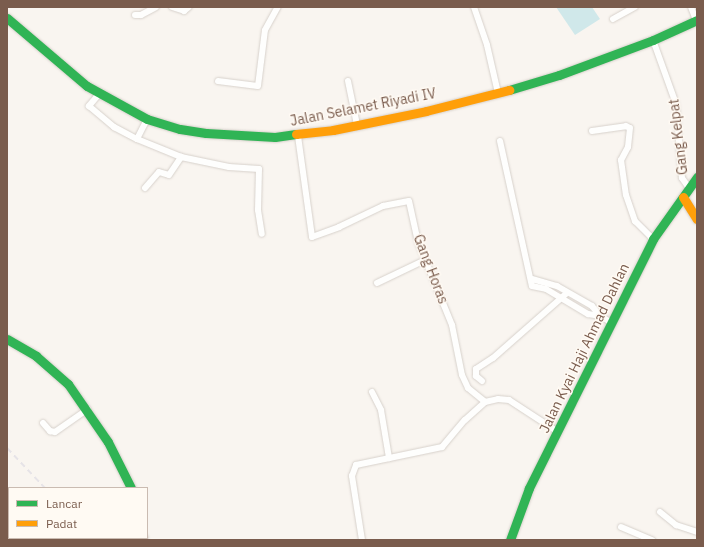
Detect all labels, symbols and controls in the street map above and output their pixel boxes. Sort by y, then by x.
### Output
street label: Jalan Selamet Riyadi IV [289,85,437,129]
street label: Gang Kelpat [665,98,691,176]
street label: Gang Horas [410,232,452,306]
street label: Jalan Kyai Haji Ahmad Dahlan [536,260,632,436]
legend [8,487,148,539]
text: Lancar [46,496,82,511]
text: Padat [46,516,77,531]

